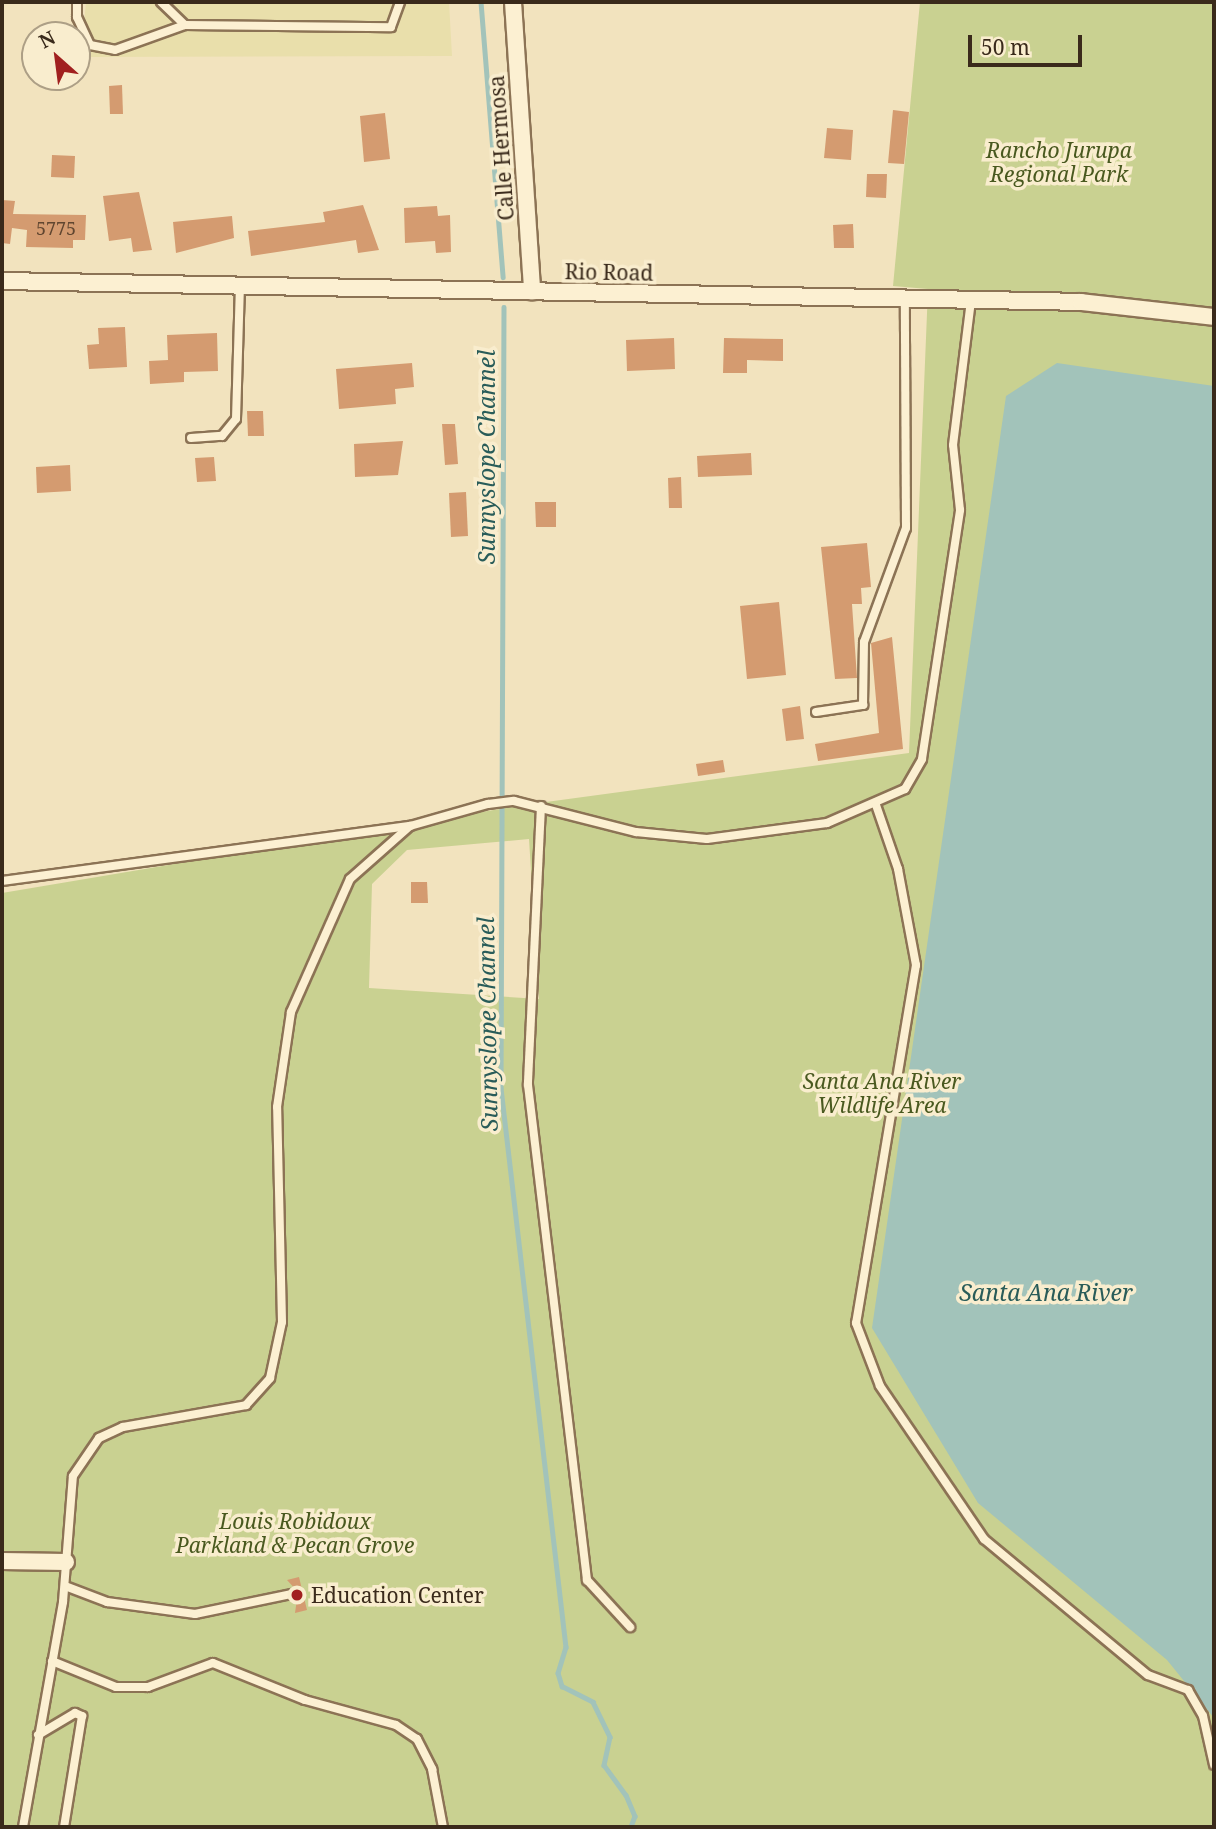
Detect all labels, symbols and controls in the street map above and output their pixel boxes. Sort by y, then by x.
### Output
north arrow [21,21,91,91]
scale bar [971,21,1085,65]
text: N [34,24,60,54]
text: 50 m [981,33,1030,61]
street label: Calle Hermosa [483,75,519,221]
park label: Rancho Jurupa Regional Park [986,137,1132,187]
house number: 5775 [36,217,76,239]
street label: Rio Road [564,259,654,285]
water label: Sunnyslope Channel [472,350,500,564]
water label: Sunnyslope Channel [471,917,503,1131]
park label: Santa Ana River Wildlife Area [803,1068,961,1118]
water label: Santa Ana River [959,1278,1133,1306]
park label: Louis Robidoux Parkland & Pecan Grove [176,1508,414,1558]
place label: Education Center [311,1582,484,1608]
marker: Education Center [289,1587,305,1603]

